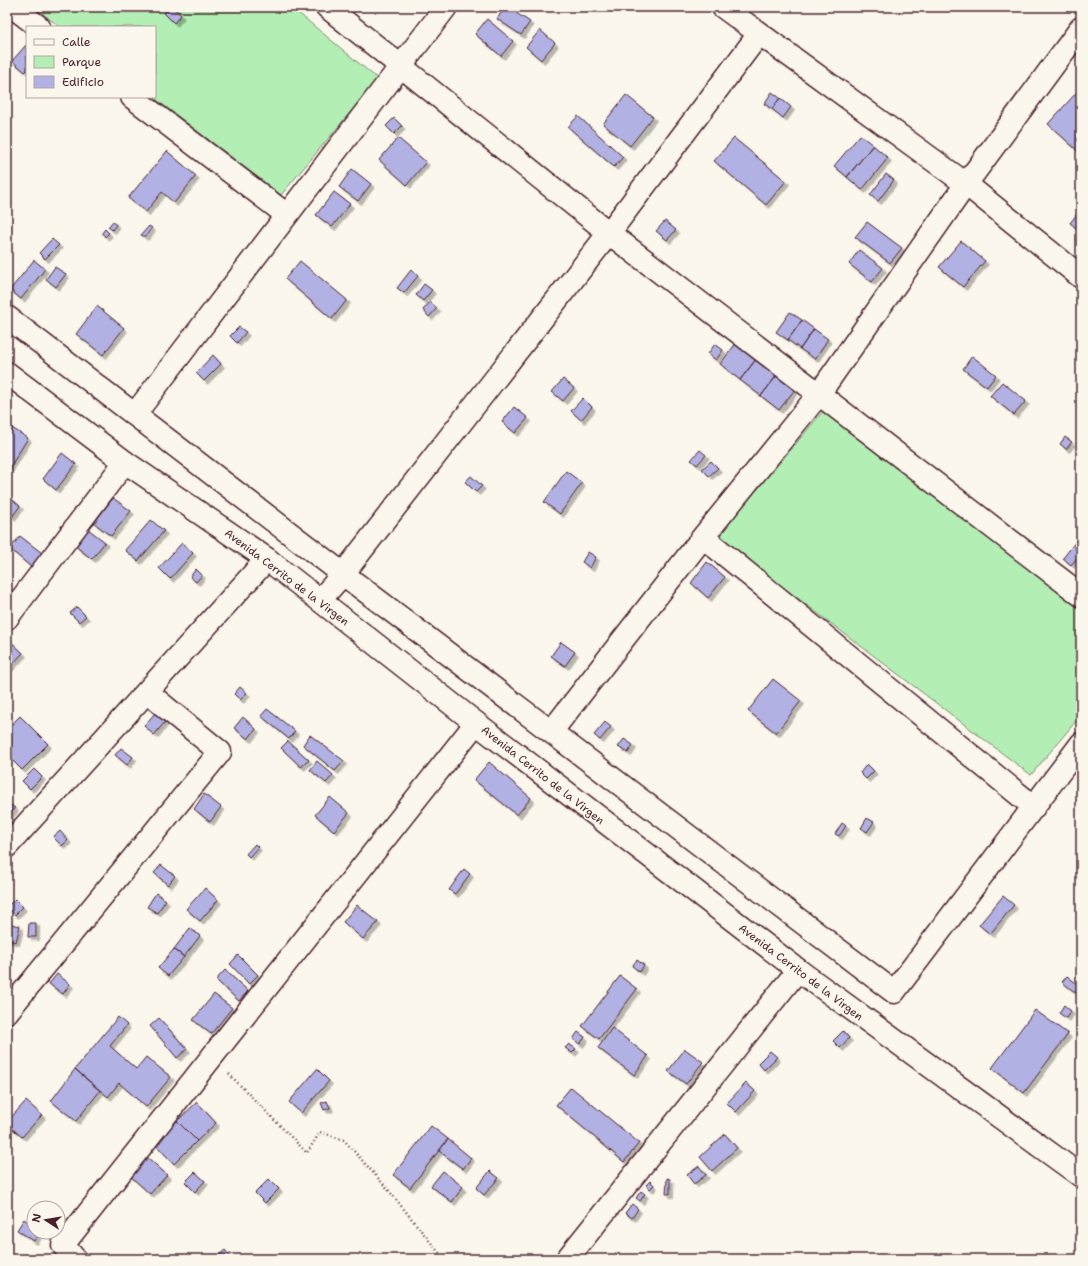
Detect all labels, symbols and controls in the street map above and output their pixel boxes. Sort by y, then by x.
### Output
legend [26,26,156,98]
text: Calle [62,34,91,50]
text: Parque [62,54,101,70]
text: Edificio [62,74,104,90]
street label: Avenida Cerrito de la Virgen [221,526,352,629]
street label: Avenida Cerrito de la Virgen [478,723,607,828]
street label: Avenida Cerrito de la Virgen [735,921,866,1024]
north arrow [26,1200,66,1240]
text: N [28,1212,45,1224]

